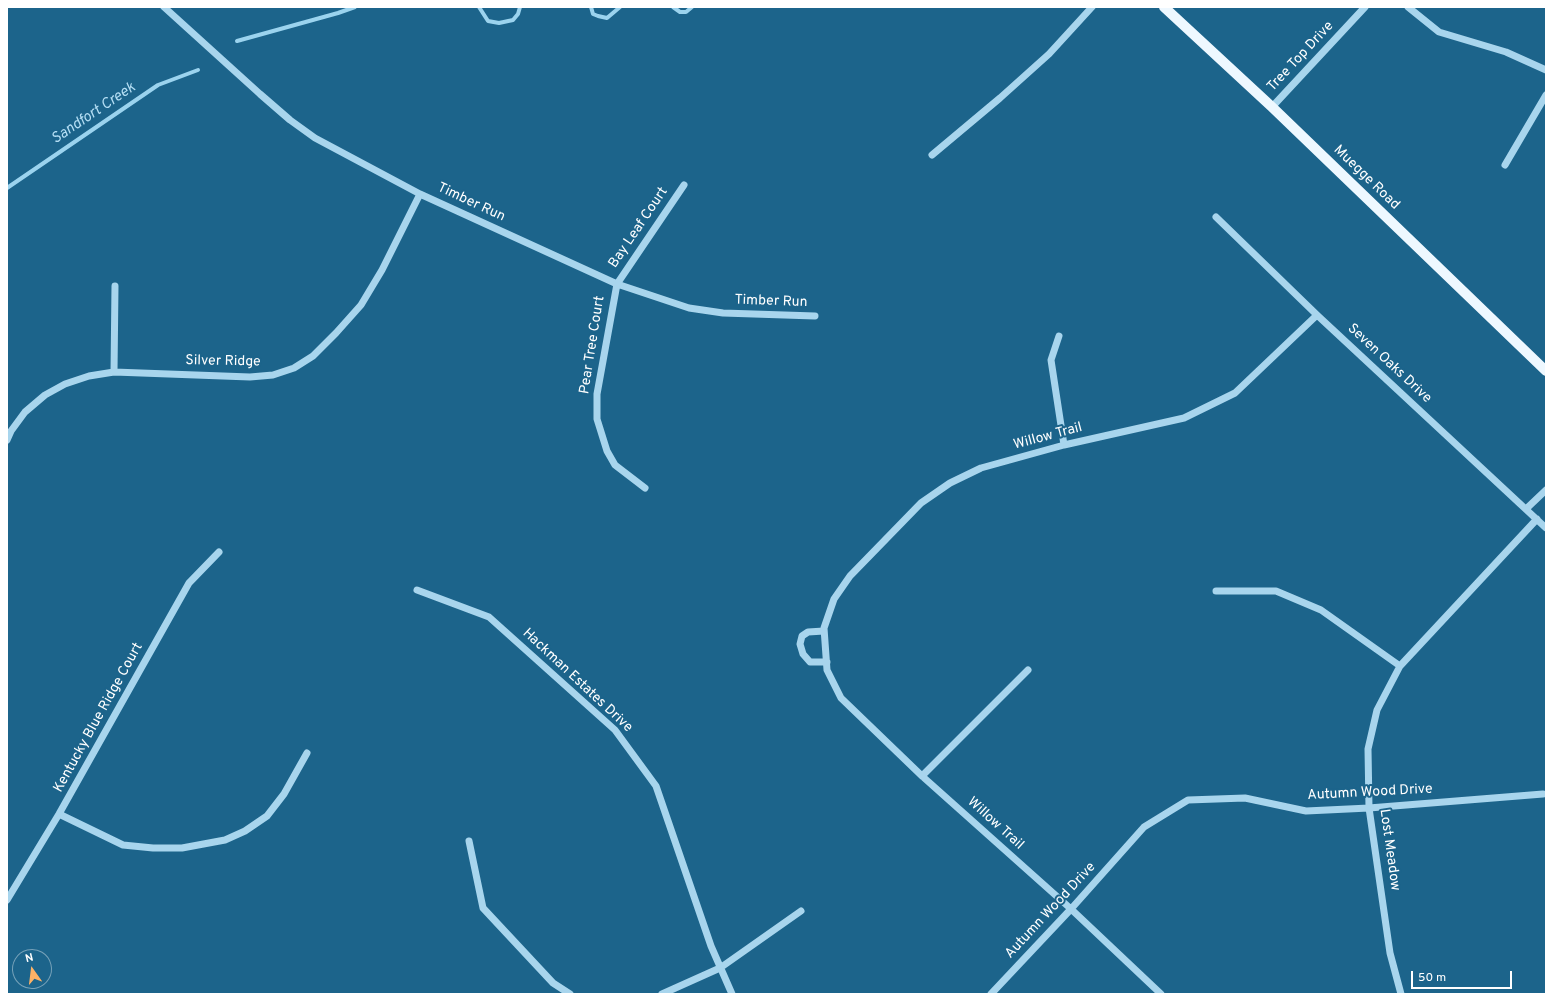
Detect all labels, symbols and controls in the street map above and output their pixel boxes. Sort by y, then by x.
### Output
street label: Tree Top Drive [1264,18,1338,96]
water label: Sandfort Creek [49,79,139,149]
street label: Muegge Road [1329,142,1403,214]
street label: Timber Run [434,180,508,226]
street label: Bay Leaf Court [606,184,672,272]
street label: Timber Run [734,292,808,312]
street label: Pear Tree Court [577,295,609,395]
street label: Seven Oaks Drive [1343,321,1435,407]
street label: Silver Ridge [185,353,261,371]
street label: Willow Trail [1012,420,1084,454]
street label: Hackman Estates Drive [518,626,636,736]
street label: Kentucky Blue Ridge Court [51,640,147,796]
street label: Autumn Wood Drive [1307,781,1433,805]
street label: Willow Trail [963,794,1027,854]
street label: Lost Meadow [1375,808,1403,892]
street label: Autumn Wood Drive [1002,859,1100,963]
north arrow [12,949,52,989]
text: N [24,951,35,966]
scale bar [1413,963,1514,989]
text: 50 m [1418,970,1446,986]

